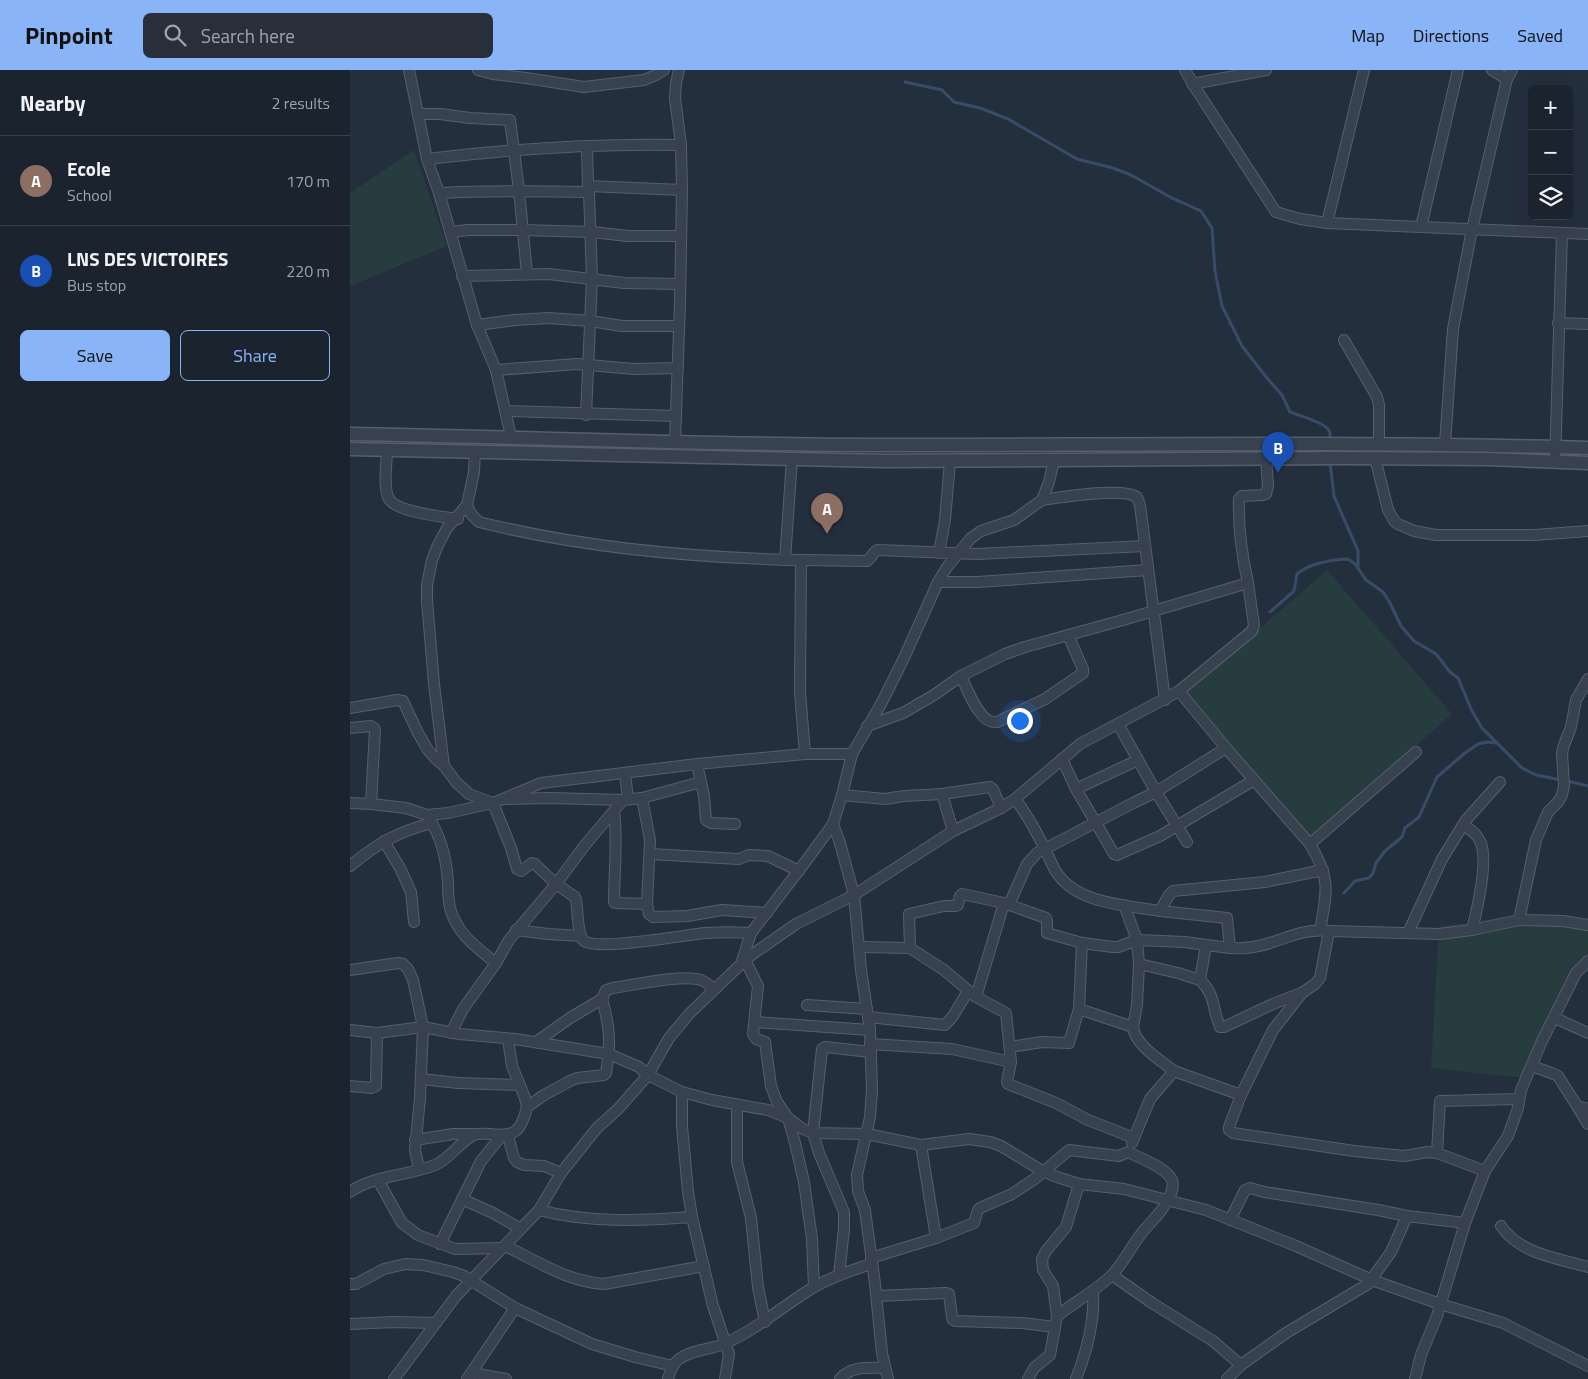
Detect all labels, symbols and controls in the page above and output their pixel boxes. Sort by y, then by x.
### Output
search box [143,13,493,58]
text: Pinpoint [25,17,113,53]
icon: search [161,21,189,49]
text: Search here [201,21,295,50]
text: Map [1351,22,1385,49]
text: Directions [1413,22,1489,49]
text: Saved [1517,22,1563,49]
map controls [1528,85,1573,220]
button: + [1528,85,1573,130]
text: Nearby [20,87,85,119]
text: 2 results [271,91,330,115]
button: − [1528,130,1573,175]
text: Ecole [67,154,111,183]
text: A [31,169,41,193]
text: 170 m [286,169,330,193]
button: layers [1528,175,1573,220]
text: School [67,183,112,207]
text: LNS DES VICTOIRES [67,244,228,273]
text: B [31,259,41,283]
text: 220 m [286,259,330,283]
text: Bus stop [67,273,126,297]
button: Save [20,330,170,381]
button: Share [180,330,330,381]
pin: B [1262,432,1294,473]
pin: A [811,493,843,534]
your location [1007,708,1033,734]

